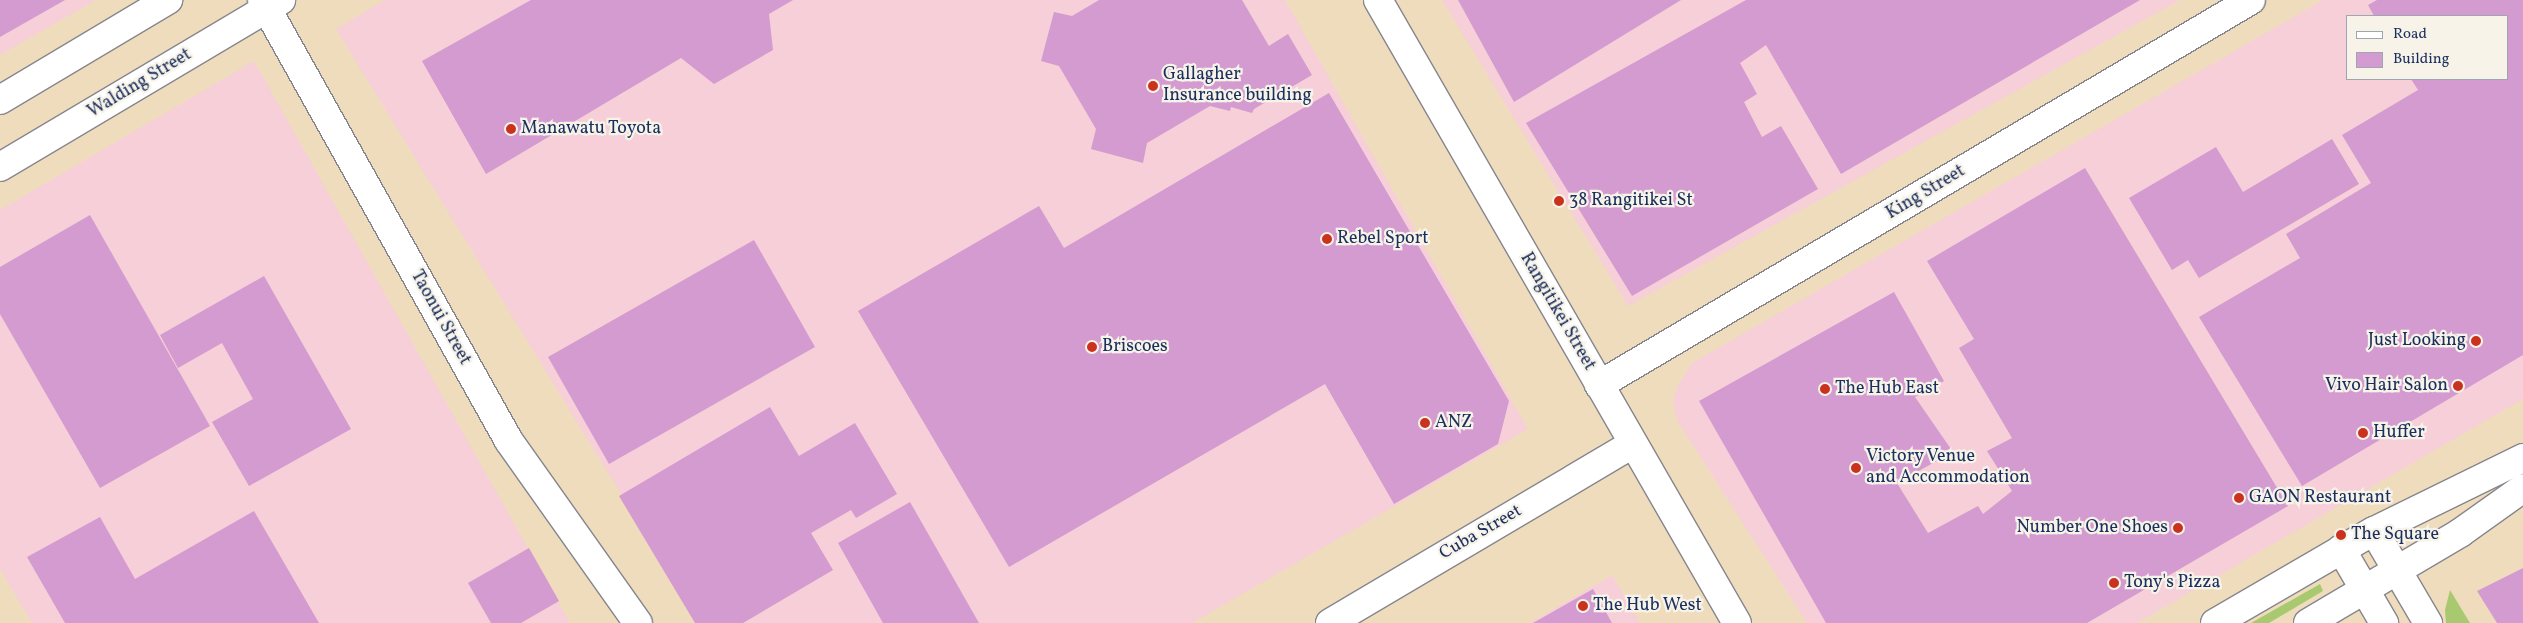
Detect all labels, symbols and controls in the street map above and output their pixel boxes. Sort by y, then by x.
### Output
legend [2346,15,2508,80]
text: Road [2393,24,2427,45]
street label: Walding Street [84,45,196,123]
text: Building [2393,49,2449,70]
place label: Gallagher Insurance building [1163,65,1312,108]
marker: Gallagher Insurance building [1147,80,1159,92]
place label: Manawatu Toyota [521,118,662,140]
marker: Manawatu Toyota [505,123,517,135]
street label: King Street [1883,161,1969,225]
place label: 38 Rangitikei St [1569,190,1693,212]
marker: 38 Rangitikei St [1553,195,1565,207]
place label: Rebel Sport [1337,228,1429,250]
marker: Rebel Sport [1321,233,1333,245]
street label: Rangitikei Street [1514,249,1600,375]
street label: Taonui Street [405,267,475,369]
place label: Just Looking [2368,330,2466,352]
marker: Just Looking [2470,335,2482,347]
place label: Briscoes [1102,336,1168,358]
marker: Briscoes [1086,341,1098,353]
place label: Vivo Hair Salon [2325,375,2448,397]
place label: The Hub East [1835,378,1939,400]
marker: Vivo Hair Salon [2452,380,2464,392]
marker: The Hub East [1819,383,1831,395]
place label: ANZ [1435,412,1472,434]
marker: ANZ [1419,417,1431,429]
place label: Huffer [2373,422,2425,444]
marker: Huffer [2357,427,2369,439]
place label: Victory Venue and Accommodation [1866,447,2030,489]
marker: Victory Venue and Accommodation [1850,462,1862,474]
place label: GAON Restaurant [2249,487,2391,509]
marker: GAON Restaurant [2233,492,2245,504]
street label: Cuba Street [1436,501,1526,565]
place label: Number One Shoes [2017,517,2168,539]
marker: Number One Shoes [2172,522,2184,534]
place label: The Square [2351,524,2439,546]
marker: The Square [2335,529,2347,541]
place label: Tony's Pizza [2124,572,2220,594]
marker: Tony's Pizza [2108,577,2120,589]
place label: The Hub West [1593,595,1702,617]
marker: The Hub West [1577,600,1589,612]

